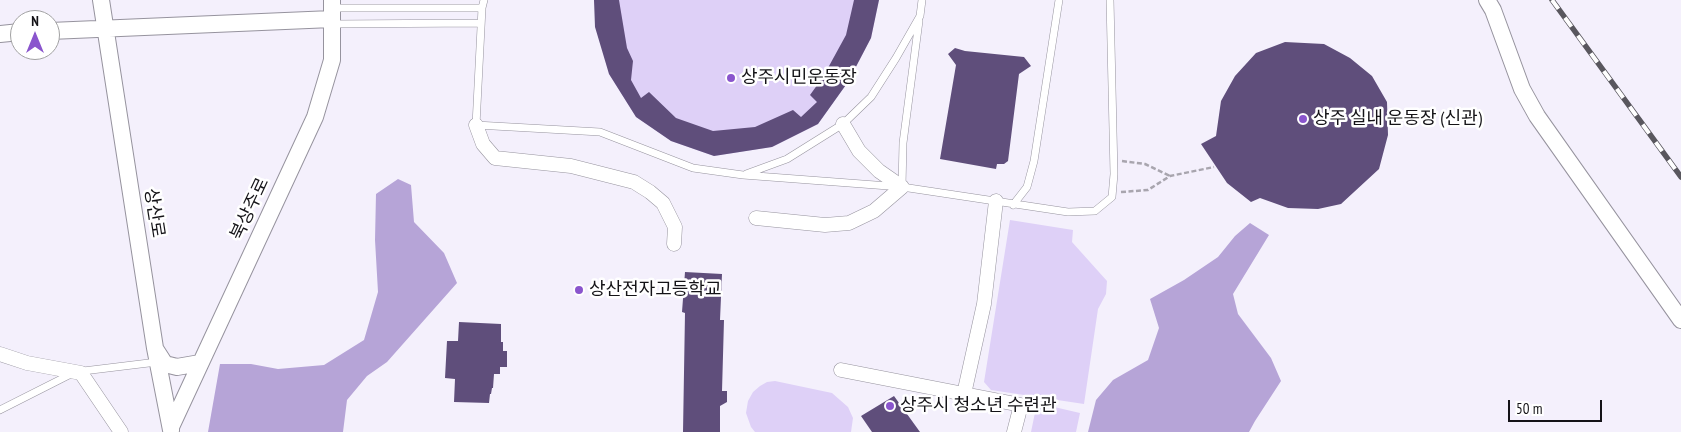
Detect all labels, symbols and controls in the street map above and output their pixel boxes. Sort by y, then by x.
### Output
north arrow [10,10,60,60]
text: N [31,12,39,30]
place label: 상주시민운동장 [741,67,857,89]
marker: 상주시민운동장 [725,72,737,84]
place label: 상주 실내 운동장 (신관) [1313,108,1482,130]
marker: 상주 실내 운동장 (신관) [1297,113,1309,125]
street label: 북상주로 [226,174,274,244]
street label: 상산로 [139,187,169,239]
place label: 상산전자고등학교 [589,279,721,301]
marker: 상산전자고등학교 [573,284,585,296]
scale bar [1511,390,1605,422]
place label: 상주시 청소년 수련관 [900,395,1057,417]
text: 50 m [1516,399,1542,418]
marker: 상주시 청소년 수련관 [884,400,896,412]

